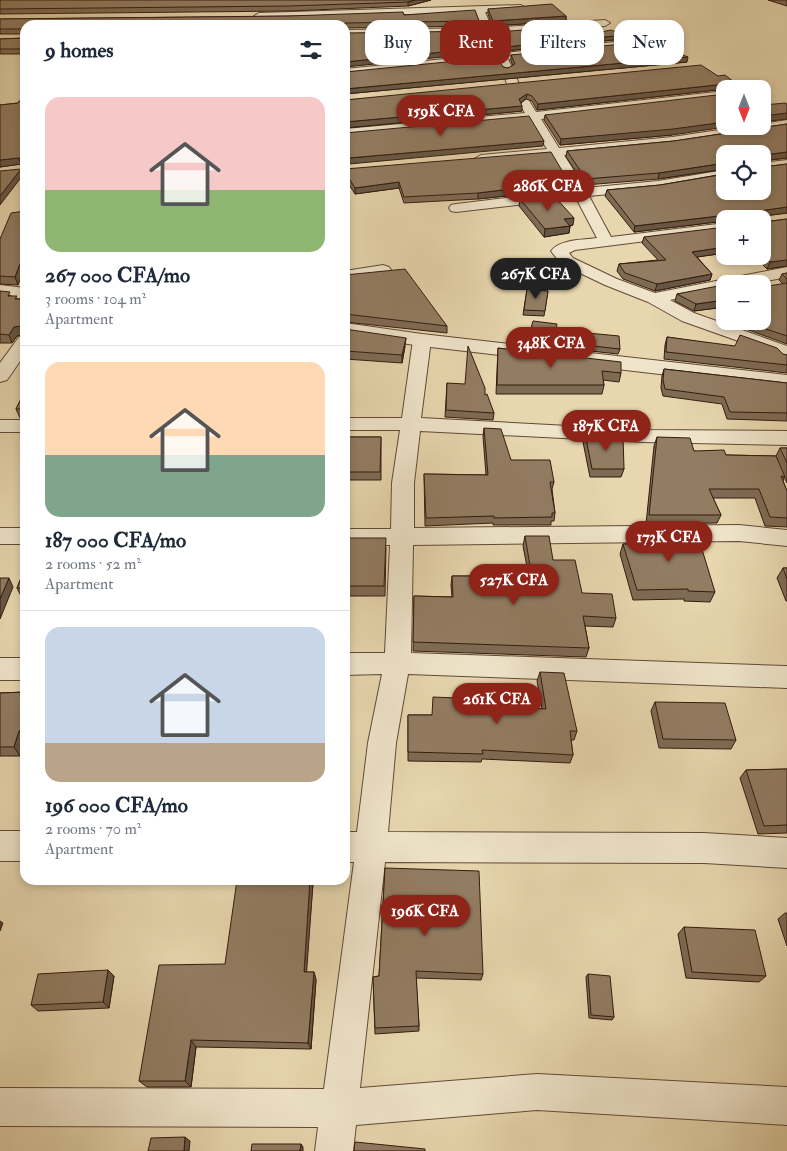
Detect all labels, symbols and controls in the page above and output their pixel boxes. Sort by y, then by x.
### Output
chip: Buy [365,20,430,65]
chip: Rent [440,20,511,65]
chip: Filters [521,20,604,65]
chip: New [614,20,684,65]
icon: filters [297,36,325,64]
text: 9 homes [45,37,114,64]
north arrow [716,80,771,135]
map controls [716,80,771,330]
pin: 159K CFA [389,94,493,137]
text: 159K CFA [408,101,474,121]
icon: home [140,129,230,219]
button: locate [716,145,771,200]
pin: 286K CFA [496,170,600,212]
text: 286K CFA [513,176,583,196]
button: + [716,210,771,265]
pin: 267K CFA [484,258,588,300]
text: 267 000 CFA/mo [45,262,190,289]
text: 267K CFA [501,264,571,284]
button: − [716,275,771,330]
text: 3 rooms · 104 m² [45,289,146,309]
text: Apartment [45,309,113,329]
pin: 348K CFA [499,326,603,369]
text: 348K CFA [517,333,585,353]
icon: home [140,395,230,485]
pin: 187K CFA [554,410,658,452]
text: 187K CFA [573,416,639,436]
pin: 173K CFA [617,520,721,563]
text: 187 000 CFA/mo [45,527,186,554]
text: 173K CFA [636,527,702,547]
text: 2 rooms · 52 m² [45,554,141,574]
pin: 527K CFA [462,564,566,606]
text: 527K CFA [480,570,548,590]
text: Apartment [45,574,113,594]
icon: home [140,660,230,750]
pin: 261K CFA [445,682,549,725]
text: 261K CFA [463,689,531,709]
text: 196 000 CFA/mo [45,792,188,819]
text: 2 rooms · 70 m² [45,819,141,839]
text: Apartment [45,839,113,859]
pin: 196K CFA [373,894,477,937]
text: 196K CFA [391,901,459,921]

